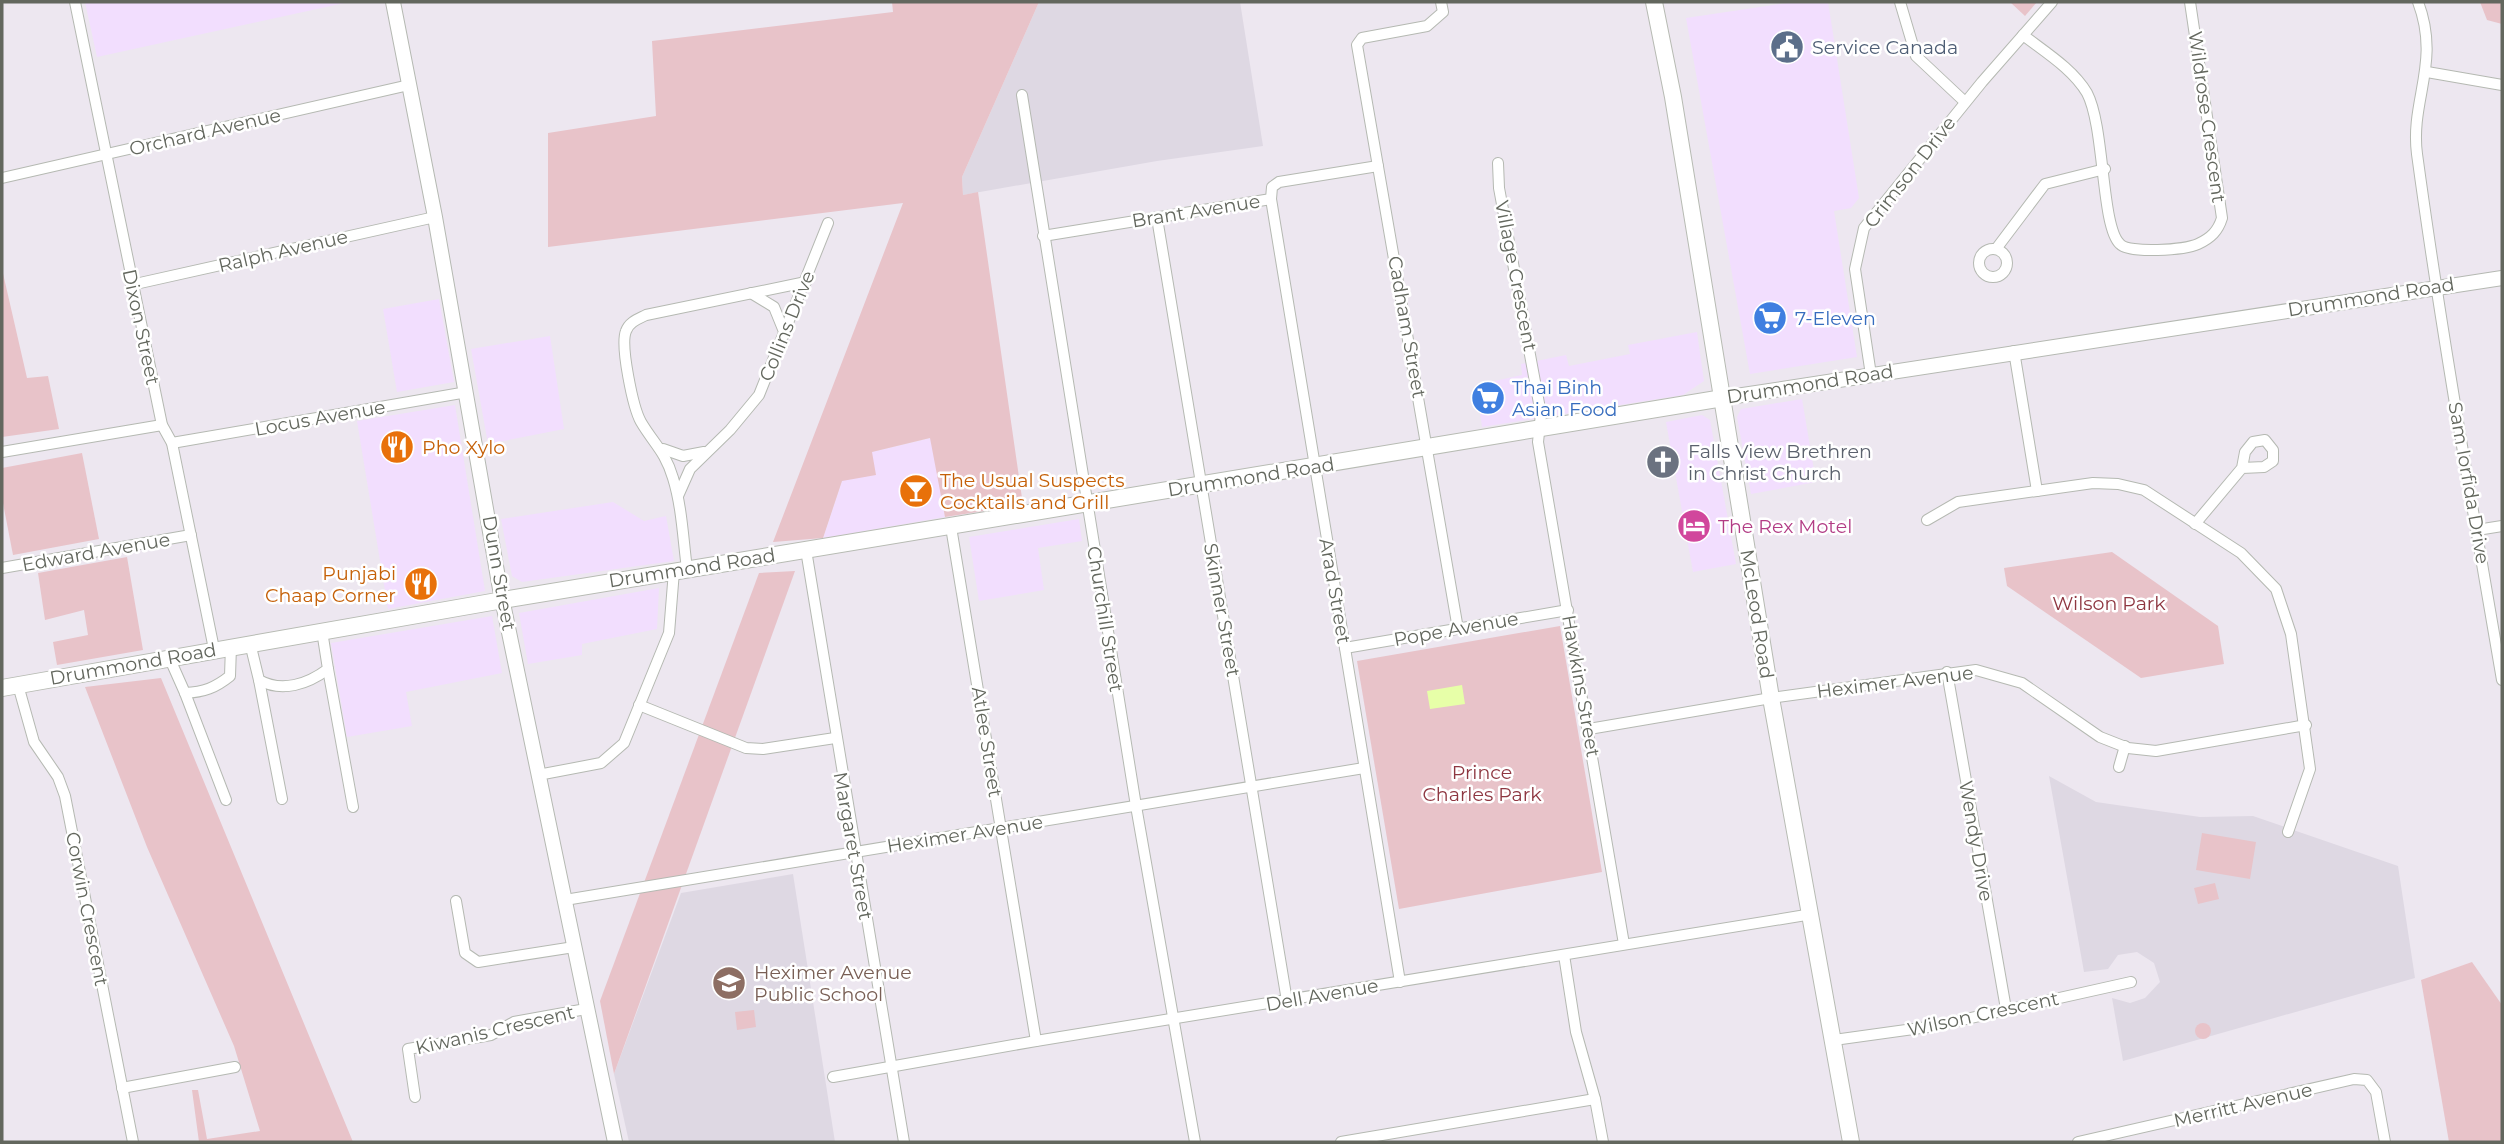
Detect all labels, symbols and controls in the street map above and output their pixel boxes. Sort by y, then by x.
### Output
public building icon: Service Canada [1768,28,1806,66]
street label: Wildrose Crescent [2184,30,2230,205]
place label: Service Canada [1812,36,1958,59]
street label: Orchard Avenue [127,103,283,161]
street label: Crimson Drive [1859,112,1961,232]
street label: Brant Avenue [1130,190,1262,232]
street label: Village Crescent [1490,199,1542,354]
street label: Ralph Avenue [216,225,350,277]
street label: Cadham Street [1383,254,1431,400]
street label: Dixon Street [118,267,165,387]
street label: Collins Drive [754,267,820,385]
street label: Drummond Road [2286,272,2456,322]
supermarket icon: 7-Eleven [1751,299,1789,337]
place label: 7-Eleven [1795,307,1876,330]
street label: Drummond Road [1725,359,1895,409]
place label: Thai Binh Asian Food [1512,376,1617,421]
supermarket icon: Thai Binh Asian Food [1469,379,1507,417]
street label: Locus Avenue [253,395,387,441]
street label: Sam Iorfida Drive [2443,400,2495,566]
restaurant icon: Pho Xylo [378,428,416,466]
place label: Pho Xylo [422,436,505,459]
place label: Falls View Brethren in Christ Church [1688,440,1872,485]
church icon: Falls View Brethren in Christ Church [1644,443,1682,481]
street label: Drummond Road [1166,452,1336,502]
place label: The Usual Suspects Cocktails and Grill [940,469,1124,514]
bar icon: The Usual Suspects Cocktails and Grill [897,472,935,510]
hotel icon: The Rex Motel [1675,507,1713,545]
street label: Dunn Street [478,514,520,633]
place label: The Rex Motel [1718,515,1852,538]
street label: Edward Avenue [20,528,172,576]
street label: Arad Street [1314,536,1356,646]
street label: Skinner Street [1199,541,1245,679]
street label: Drummond Road [607,543,777,593]
street label: Churchill Street [1082,544,1128,694]
street label: McLeod Road [1735,548,1779,680]
place label: Punjabi Chaap Corner [265,562,396,607]
restaurant icon: Punjabi Chaap Corner [402,565,440,603]
park label: Wilson Park [2052,592,2166,615]
street label: Pope Avenue [1392,607,1520,651]
street label: Hawkins Street [1557,613,1605,759]
street label: Drummond Road [48,638,218,690]
street label: Heximer Avenue [1815,661,1975,703]
street label: Atlee Street [967,685,1007,799]
park label: Prince Charles Park [1422,761,1542,806]
street label: Margaret Street [829,770,877,922]
street label: Wendy Drive [1954,779,1998,903]
street label: Heximer Avenue [885,810,1045,858]
street label: Corwin Crescent [61,830,113,988]
place label: Heximer Avenue Public School [754,961,912,1006]
school or university icon: Heximer Avenue Public School [710,964,748,1002]
street label: Dell Avenue [1264,974,1380,1016]
street label: Wilson Crescent [1905,987,2061,1041]
street label: Kiwanis Crescent [413,1000,577,1059]
street label: Merritt Avenue [2172,1078,2314,1132]

